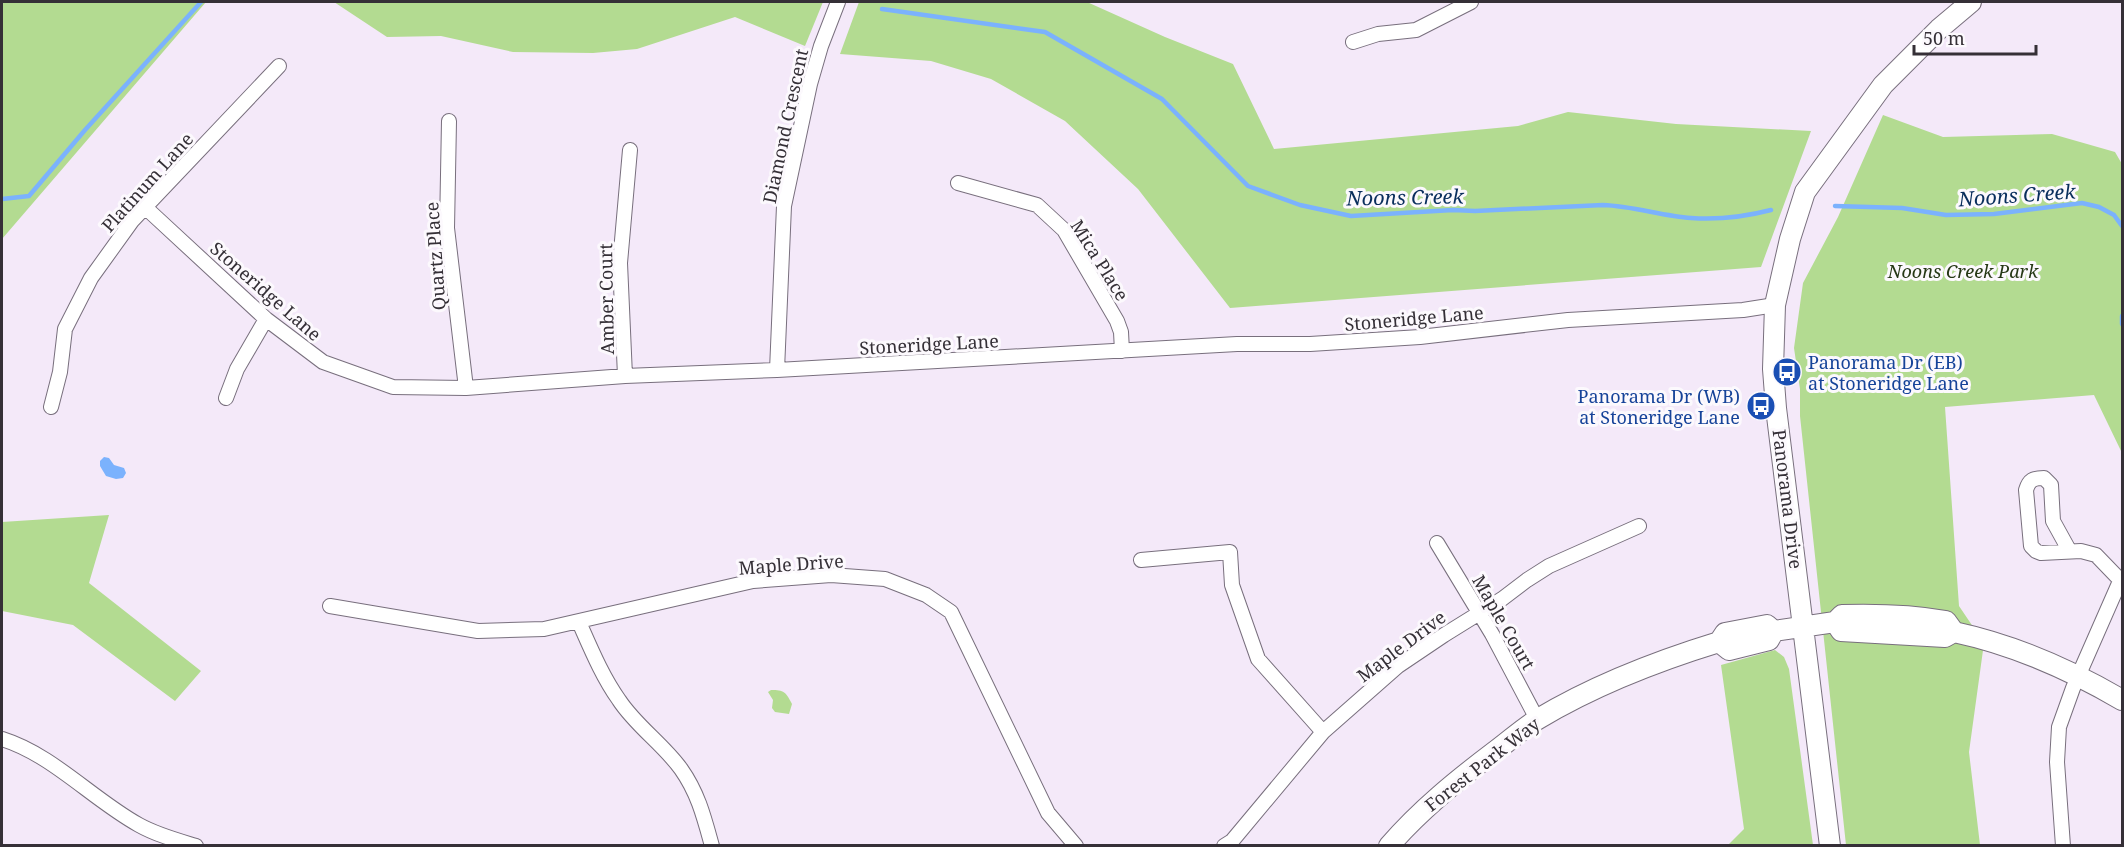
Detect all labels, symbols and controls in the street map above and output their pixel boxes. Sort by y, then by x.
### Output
scale bar [1914,18,2036,56]
text: 50 m [1923,26,1965,50]
street label: Diamond Crescent [757,47,813,205]
street label: Platinum Lane [96,127,198,237]
water label: Noons Creek [1957,177,2077,213]
water label: Noons Creek [1345,182,1464,212]
street label: Quartz Place [419,201,451,311]
street label: Mica Place [1066,215,1134,305]
street label: Stoneridge Lane [205,236,327,346]
street label: Amber Court [593,243,619,355]
park label: Noons Creek Park [1887,259,2039,283]
street label: Stoneridge Lane [1343,300,1485,336]
street label: Stoneridge Lane [859,328,999,360]
place label: Panorama Dr (EB) at Stoneridge Lane [1808,350,1969,395]
bus stop icon: Panorama Dr (EB) at Stoneridge Lane [1771,356,1803,388]
place label: Panorama Dr (WB) at Stoneridge Lane [1578,384,1740,429]
bus stop icon: Panorama Dr (WB) at Stoneridge Lane [1745,390,1777,422]
street label: Panorama Drive [1768,428,1808,570]
street label: Maple Drive [738,548,844,580]
street label: Maple Court [1467,570,1541,674]
street label: Maple Drive [1352,605,1450,687]
street label: Forest Park Way [1420,711,1545,816]

